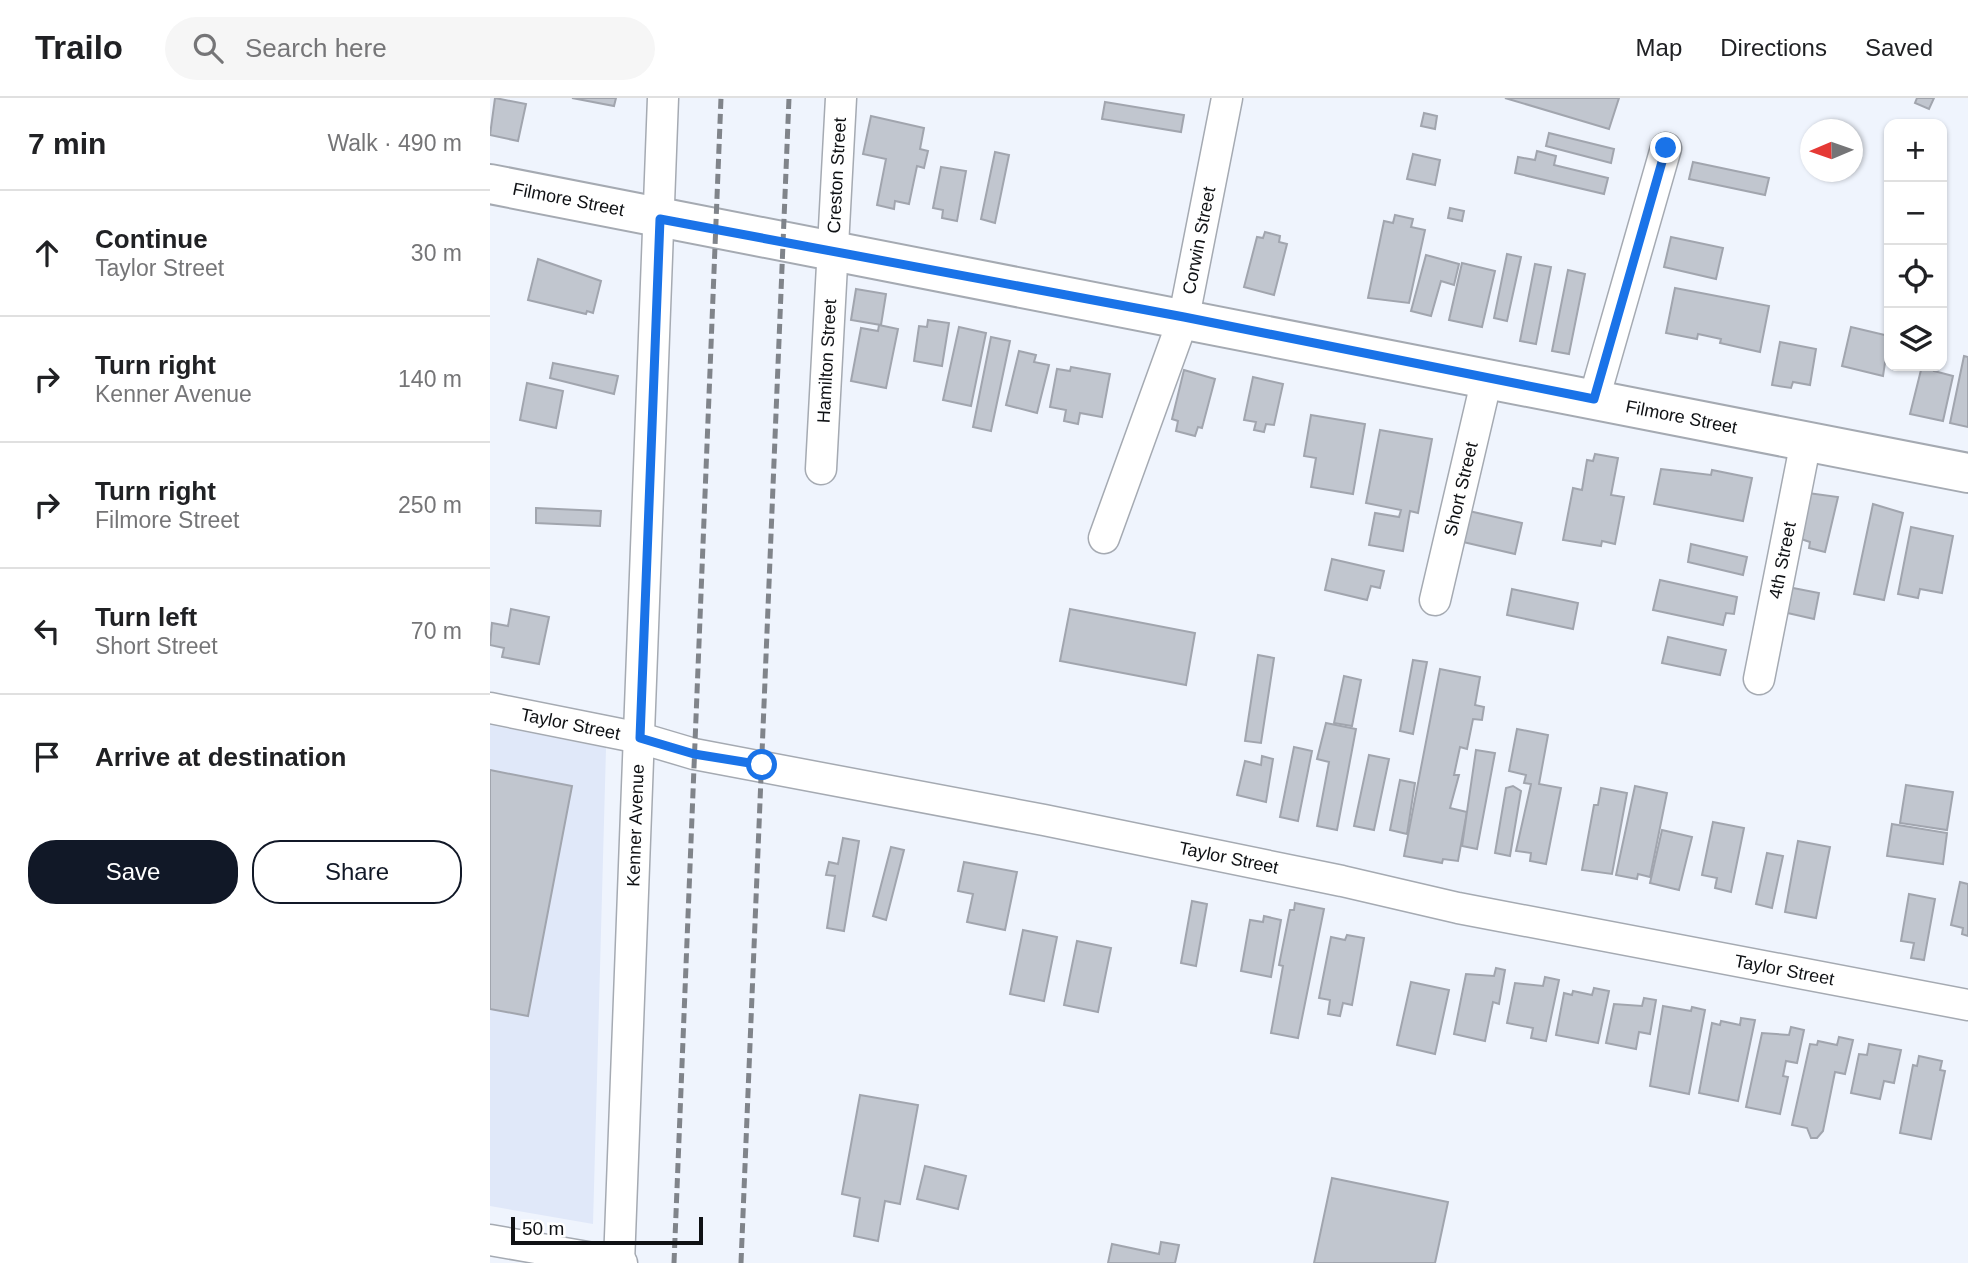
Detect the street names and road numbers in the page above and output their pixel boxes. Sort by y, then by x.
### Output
street label: Creston Street [824,117,850,234]
street label: Filmore Street [511,179,626,220]
street label: Corwin Street [1179,185,1219,296]
street label: Hamilton Street [813,299,840,424]
street label: Filmore Street [1624,396,1739,438]
street label: Short Street [1440,440,1482,538]
street label: 4th Street [1765,520,1800,601]
street label: Taylor Street [519,704,622,744]
street label: Kenner Avenue [623,764,648,887]
street label: Taylor Street [1177,838,1280,878]
street label: Taylor Street [1733,951,1836,989]

